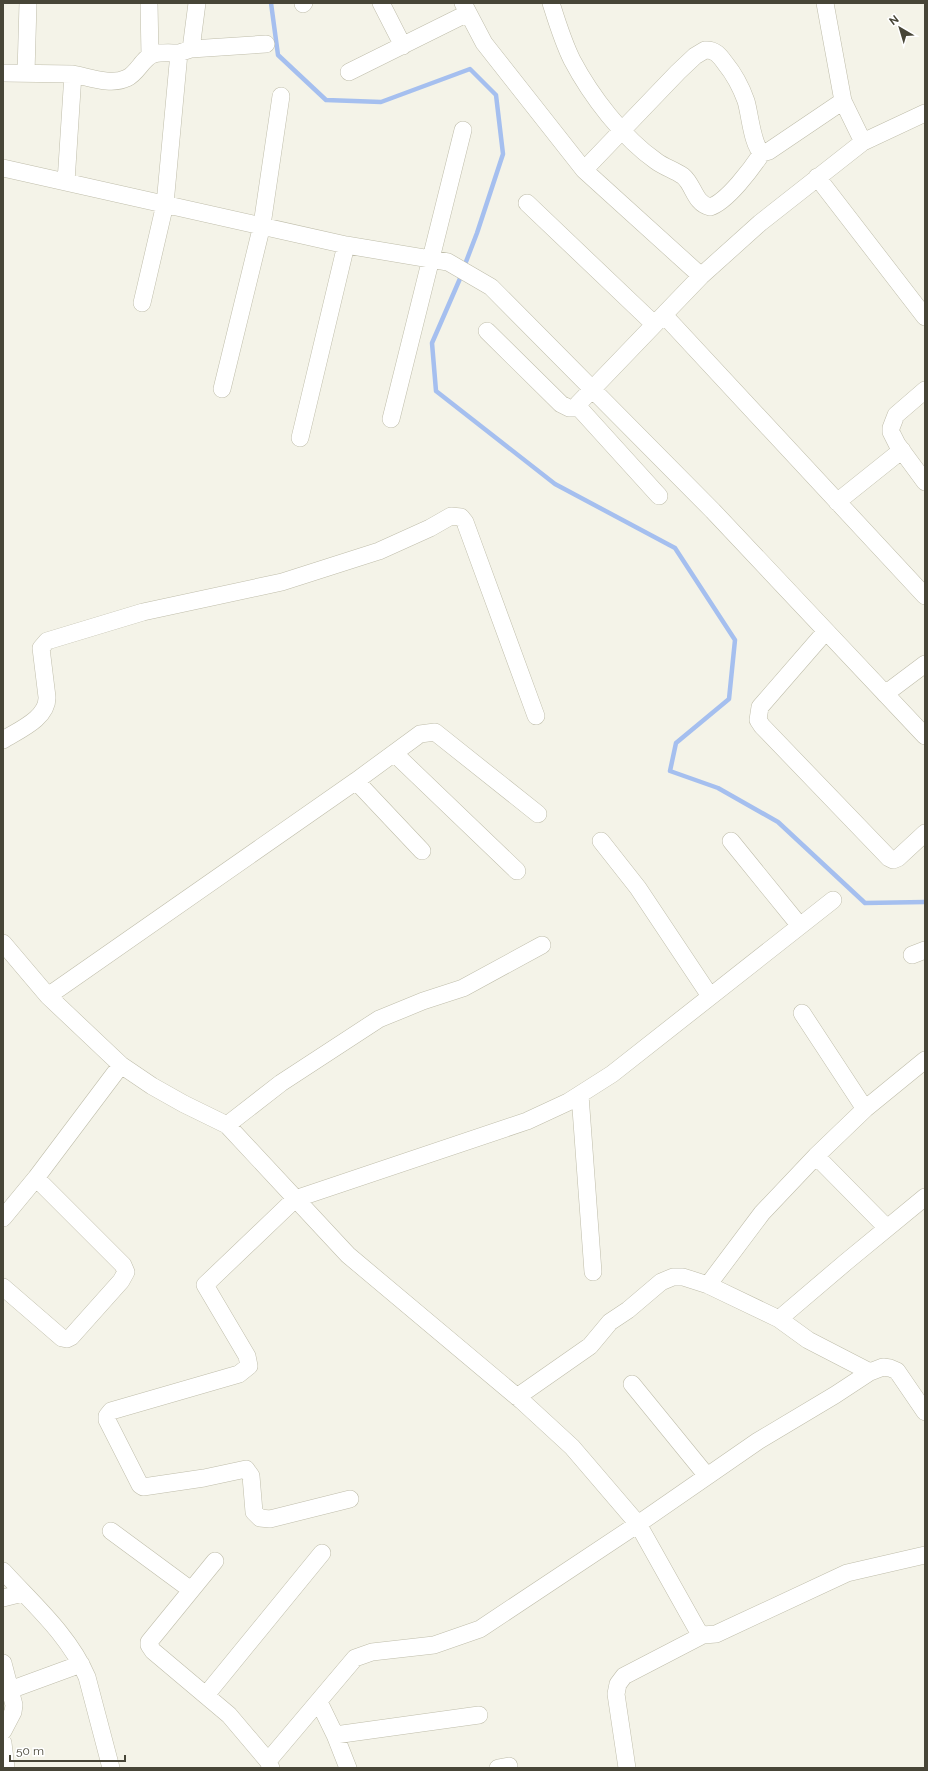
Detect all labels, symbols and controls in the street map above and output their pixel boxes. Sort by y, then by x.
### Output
north arrow [880,8,920,48]
text: N [887,13,901,28]
scale bar [10,1737,125,1763]
text: 50 m [16,1744,44,1758]

